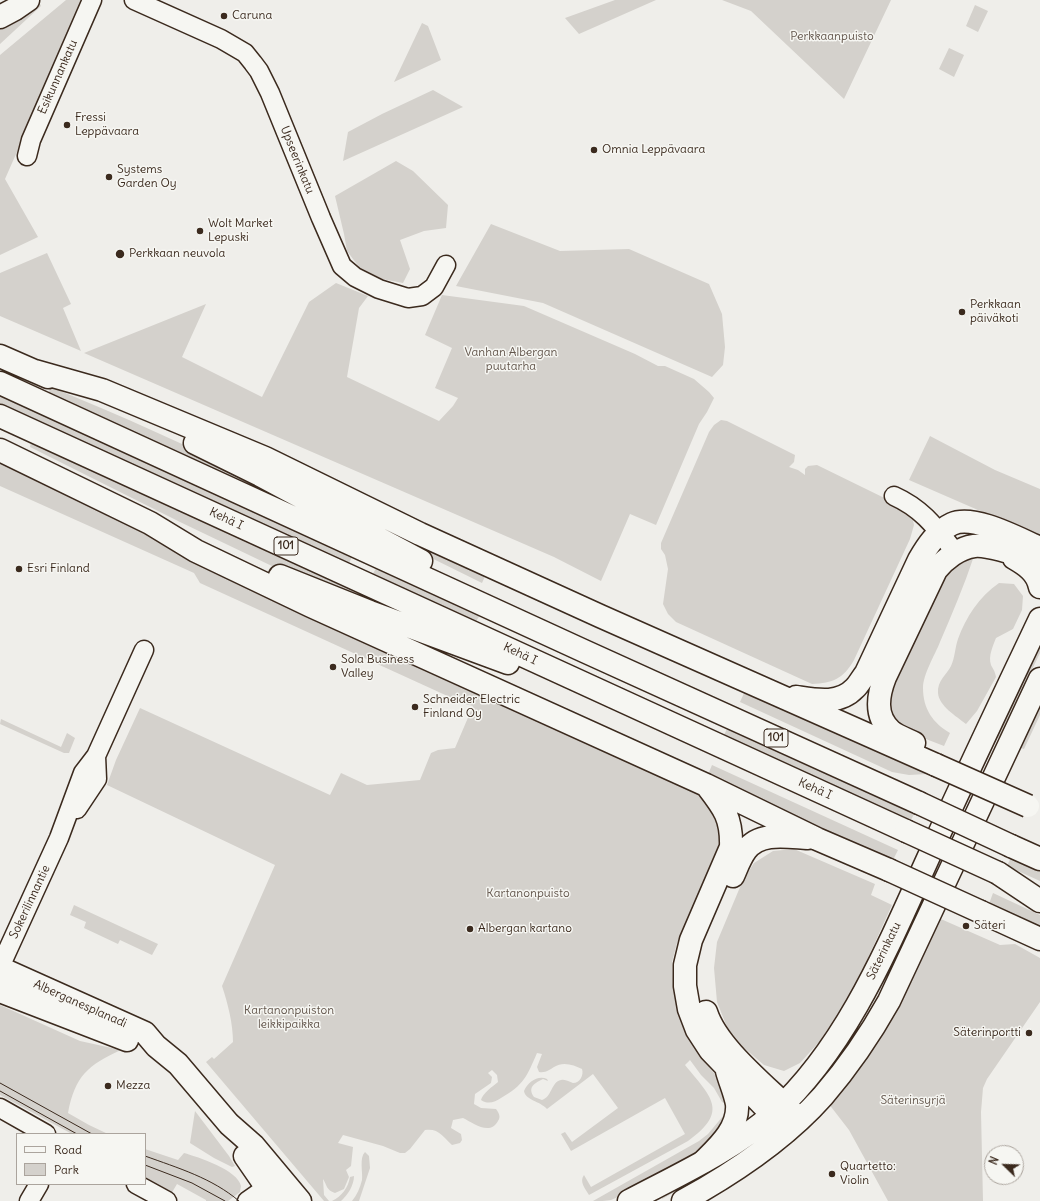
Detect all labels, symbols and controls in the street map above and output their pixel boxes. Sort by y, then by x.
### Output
place label: Caruna [232,9,272,23]
marker: Caruna [219,11,229,21]
park label: Perkkaanpuisto [790,30,874,44]
street label: Esikunnankatu [35,38,81,116]
place label: Fressi Leppävaara [75,111,139,139]
marker: Fressi Leppävaara [62,120,72,130]
street label: Upseerinkatu [277,124,317,196]
place label: Omnia Leppävaara [602,143,705,157]
marker: Omnia Leppävaara [589,145,599,155]
place label: Systems Garden Oy [117,163,177,191]
marker: Systems Garden Oy [104,172,114,182]
place label: Wolt Market Lepuski [208,217,273,245]
marker: Wolt Market Lepuski [195,226,205,236]
place label: Perkkaan neuvola [129,247,225,261]
marker: Perkkaan neuvola [114,248,126,260]
place label: Perkkaan päiväkoti [970,298,1021,326]
marker: Perkkaan päiväkoti [957,307,967,317]
park label: Vanhan Albergan puutarha [464,346,558,374]
street label: Kehä I [207,505,245,533]
road number: 101 [274,537,298,555]
place label: Esri Finland [27,562,90,576]
marker: Esri Finland [14,564,24,574]
street label: Kehä I [501,640,539,668]
place label: Sola Business Valley [341,653,414,681]
marker: Sola Business Valley [328,662,338,672]
place label: Schneider Electric Finland Oy [423,693,520,721]
marker: Schneider Electric Finland Oy [410,702,420,712]
road number: 101 [764,729,788,747]
street label: Kehä I [796,775,834,803]
street label: Sokerilinnantie [7,863,53,941]
park label: Kartanonpuisto [486,887,570,901]
place label: Säteri [974,919,1005,933]
street label: Säterinkatu [864,920,904,982]
marker: Säteri [961,921,971,931]
place label: Albergan kartano [478,922,572,936]
marker: Albergan kartano [465,924,475,934]
street label: Alberganesplanadi [31,977,129,1031]
park label: Kartanonpuiston leikkipaikka [244,1004,334,1032]
place label: Säterinportti [953,1026,1021,1040]
marker: Säterinportti [1024,1028,1034,1038]
place label: Mezza [116,1079,150,1093]
marker: Mezza [103,1081,113,1091]
park label: Säterinsyrjä [880,1094,946,1108]
legend [16,1133,146,1185]
text: Road [54,1142,82,1157]
north arrow [984,1145,1024,1185]
text: N [986,1154,1002,1167]
place label: Quartetto: Violin [840,1160,896,1188]
text: Park [54,1162,79,1177]
marker: Quartetto: Violin [827,1169,837,1179]

